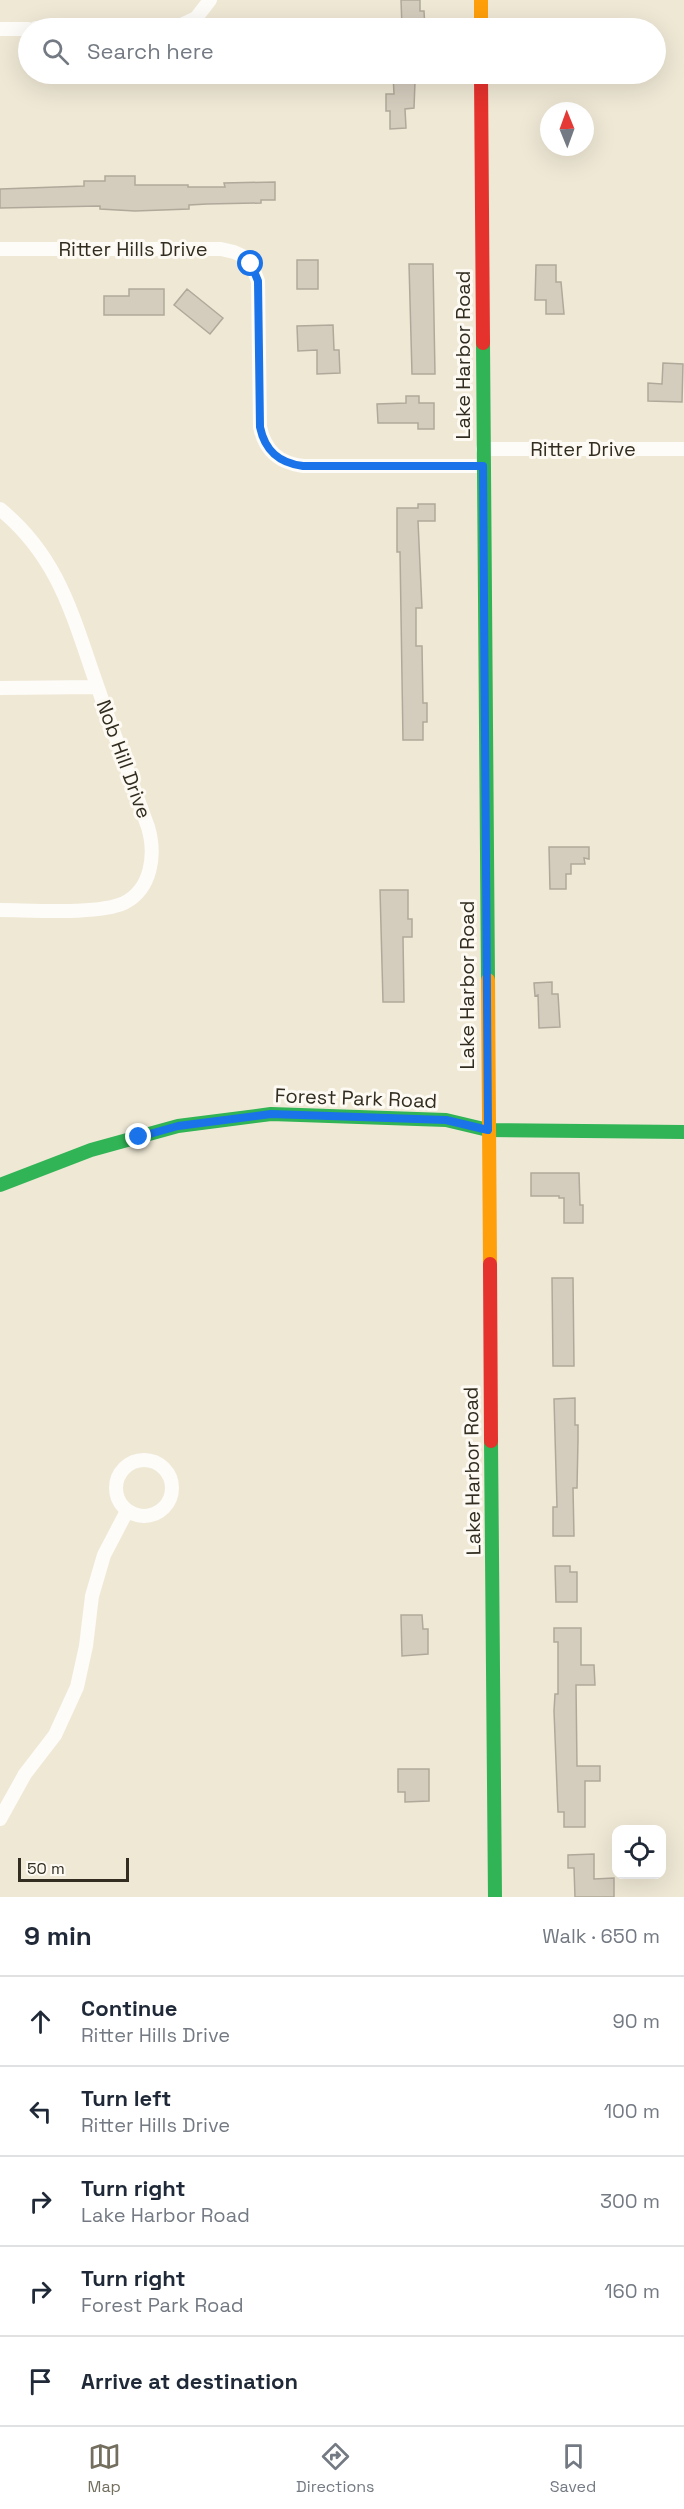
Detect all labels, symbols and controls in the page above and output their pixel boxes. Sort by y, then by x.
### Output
search box [18,18,666,84]
icon: search [39,35,72,68]
text: Search here [87,37,214,65]
north arrow [540,102,594,156]
street label: Ritter Hills Drive [58,236,208,262]
route start [237,250,263,276]
street label: Lake Harbor Road [450,271,476,439]
street label: Ritter Drive [530,436,636,462]
street label: Nob Hill Drive [90,696,158,822]
street label: Lake Harbor Road [454,901,480,1069]
street label: Forest Park Road [274,1082,438,1114]
route end [125,1123,151,1149]
street label: Lake Harbor Road [458,1386,486,1556]
map controls [612,1825,666,1879]
button: locate [612,1825,666,1879]
scale bar [18,1855,129,1882]
text: 50 m [27,1858,65,1879]
text: 9 min [24,1919,92,1953]
text: Walk · 650 m [542,1923,660,1949]
text: Continue [81,1994,177,2022]
icon: ahead [24,2005,57,2038]
text: 90 m [613,2008,660,2034]
text: Ritter Hills Drive [81,2022,230,2048]
text: Turn left [81,2084,171,2112]
icon: left [24,2095,57,2128]
text: 100 m [604,2098,660,2124]
text: Ritter Hills Drive [81,2112,230,2138]
text: Turn right [81,2174,186,2202]
icon: right [24,2185,57,2218]
text: 300 m [600,2188,660,2214]
text: Lake Harbor Road [81,2202,250,2228]
text: Turn right [81,2264,186,2292]
icon: right [24,2275,57,2308]
text: 160 m [604,2278,660,2304]
text: Forest Park Road [81,2292,244,2318]
icon: arrive [24,2365,57,2398]
text: Arrive at destination [81,2367,298,2395]
tab: Map [88,2440,121,2497]
tab: Directions [296,2440,375,2497]
tab: Saved [550,2440,596,2497]

